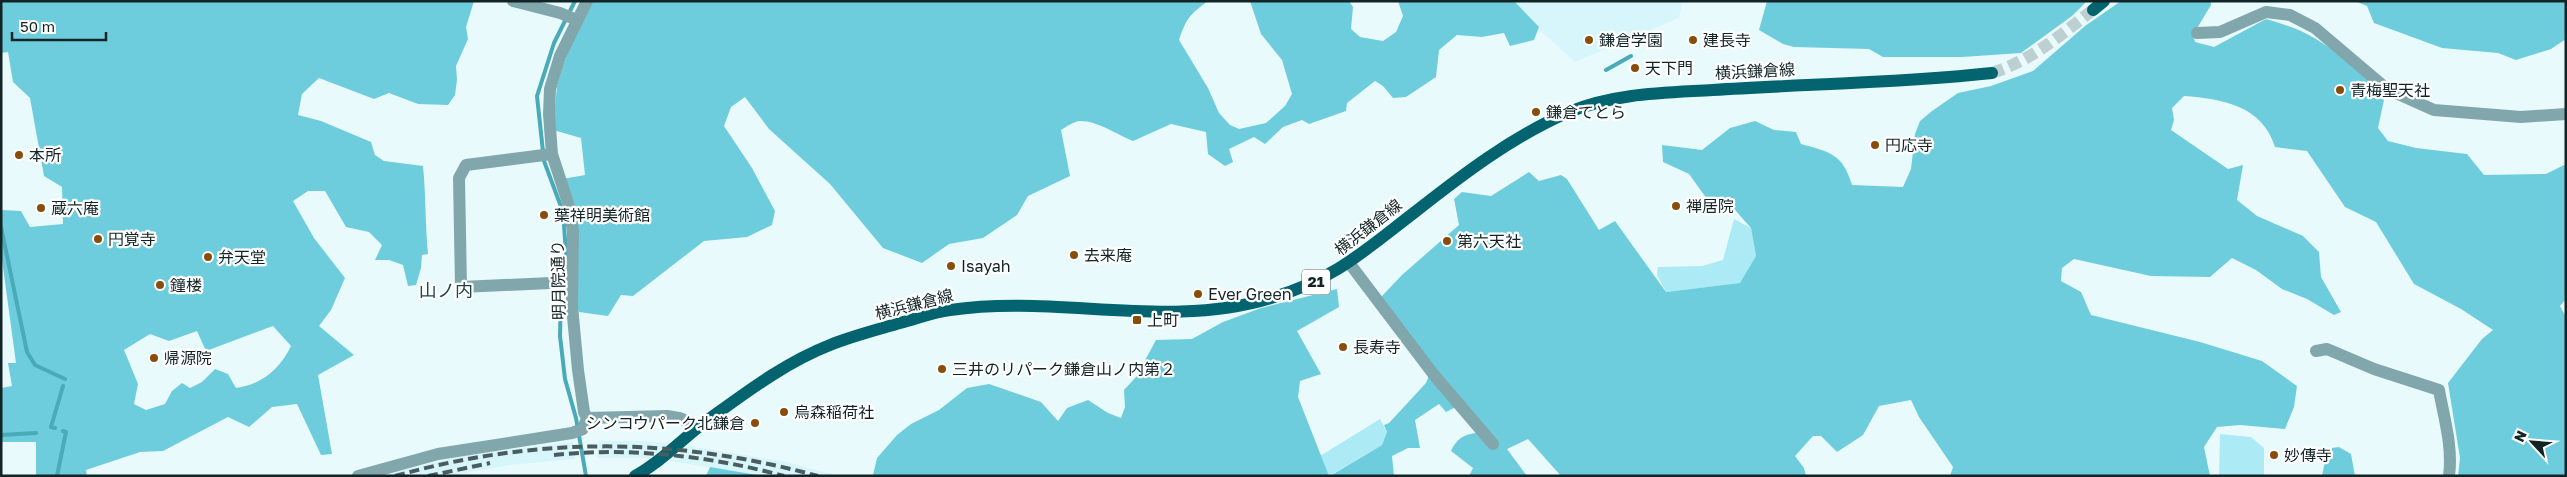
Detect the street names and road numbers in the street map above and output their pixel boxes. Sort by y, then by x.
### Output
street label: 横浜鎌倉線 [1715,59,1795,83]
street label: 横浜鎌倉線 [1330,194,1406,260]
street label: 明月院通り [547,240,569,320]
road number: 21 [1302,270,1330,294]
street label: 横浜鎌倉線 [873,285,955,323]

